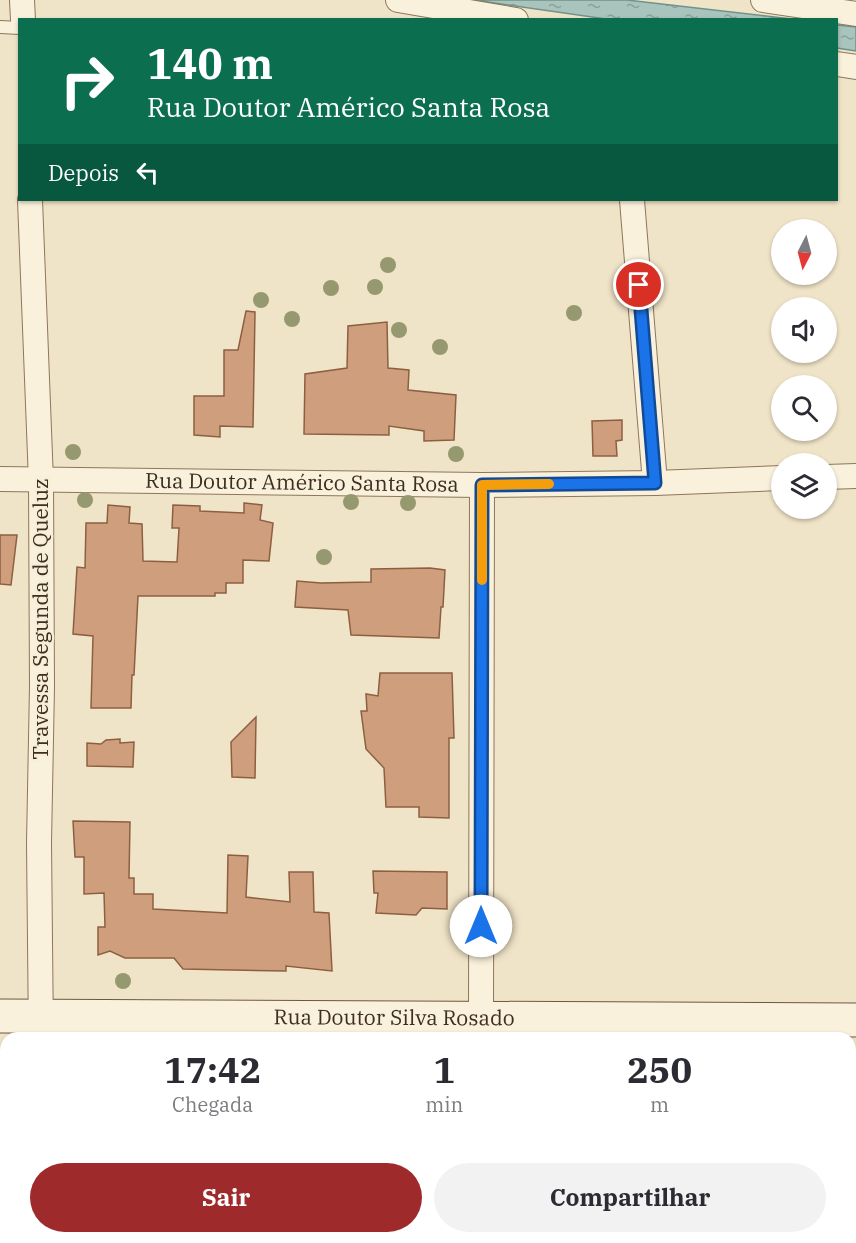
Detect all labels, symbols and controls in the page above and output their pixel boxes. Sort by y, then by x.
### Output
text: 140 m [147,36,273,91]
icon: right [48,42,126,120]
text: Rua Doutor Américo Santa Rosa [147,89,550,124]
icon: left [131,156,164,189]
text: Depois [48,158,119,187]
north arrow [771,219,837,285]
map controls [771,219,837,519]
pin [613,259,664,310]
icon: arrive [622,268,655,301]
button: sound [771,297,837,363]
button: search [771,375,837,441]
button: layers [771,453,837,519]
street label: Rua Doutor Américo Santa Rosa [145,466,459,498]
street label: Travessa Segunda de Queluz [26,478,54,760]
position arrow [449,894,513,958]
street label: Rua Doutor Silva Rosado [273,1002,515,1031]
text: 17:42 [164,1046,261,1093]
text: 1 [433,1046,455,1093]
text: 250 [627,1046,692,1093]
text: Chegada [172,1091,253,1118]
text: min [425,1091,463,1118]
text: m [650,1091,669,1118]
button: Sair [30,1163,422,1232]
button: Compartilhar [434,1163,826,1232]

